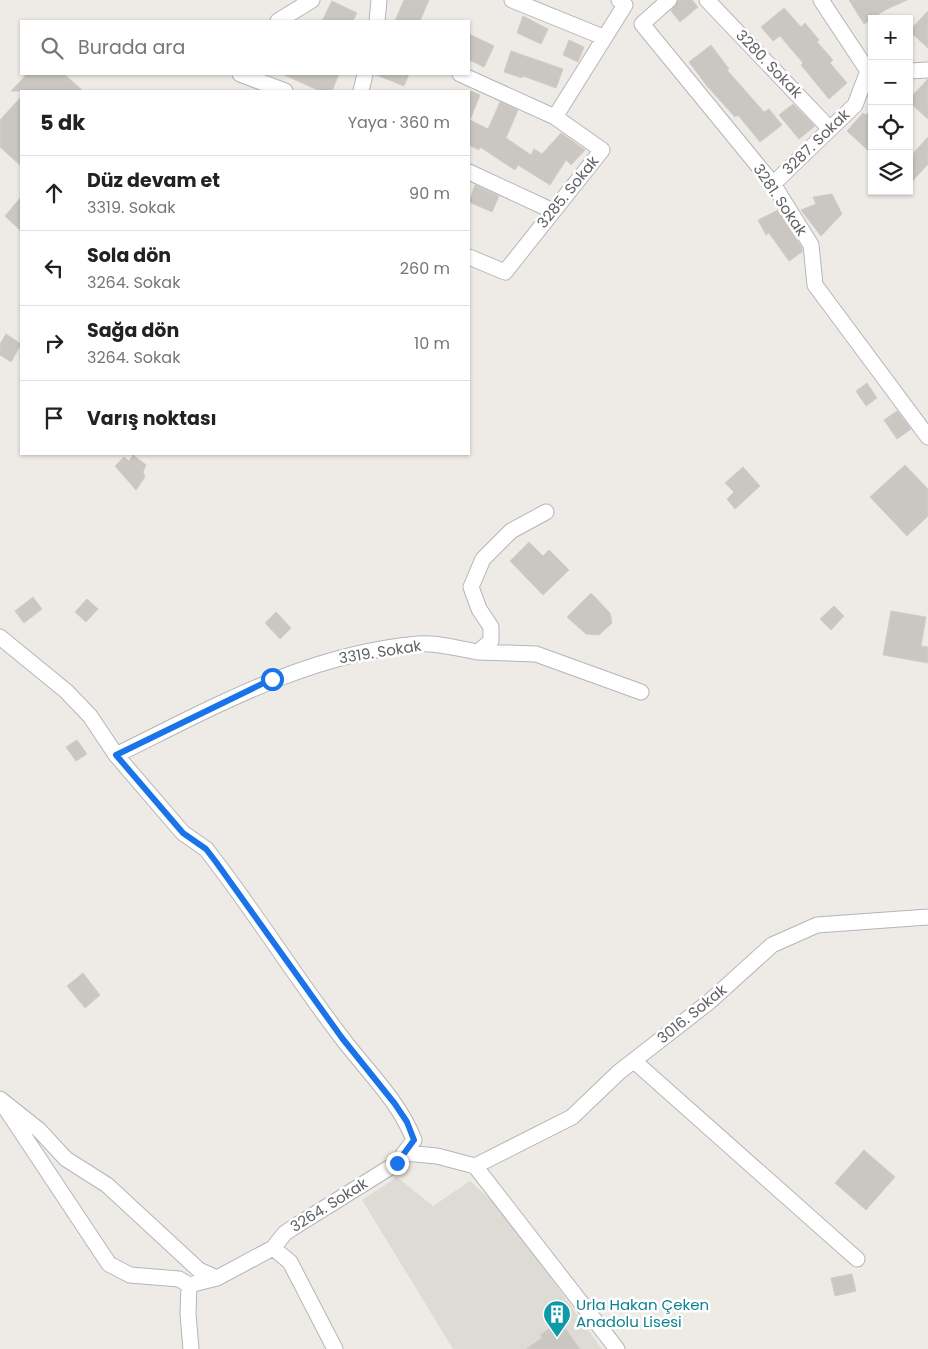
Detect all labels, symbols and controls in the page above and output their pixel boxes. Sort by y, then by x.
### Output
map controls [868,15,913,195]
button: + [868,15,913,60]
search box [20,20,470,75]
street label: 3280. Sokak [731,25,807,103]
icon: search [38,34,66,62]
text: Burada ara [78,34,185,61]
button: − [868,60,913,105]
street label: 3287. Sokak [777,104,854,179]
button: locate [868,105,913,150]
text: 5 dk [40,108,85,137]
text: Yaya · 360 m [348,111,450,134]
button: layers [868,150,913,195]
street label: 3285. Sokak [532,151,603,232]
street label: 3281. Sokak [749,159,812,240]
text: Düz devam et [87,167,220,194]
icon: ahead [40,179,68,207]
text: 90 m [409,182,450,205]
text: 3319. Sokak [87,196,176,219]
text: Sola dön [87,242,171,269]
icon: left [40,254,68,282]
text: 260 m [400,257,450,280]
text: 3264. Sokak [87,271,180,294]
text: Sağa dön [87,317,179,344]
icon: right [40,329,68,357]
text: 10 m [414,332,450,355]
text: 3264. Sokak [87,346,180,369]
icon: arrive [40,404,68,432]
text: Varış noktası [87,405,217,432]
street label: 3319. Sokak [337,635,423,668]
route start [261,668,284,691]
street label: 3016. Sokak [653,979,731,1048]
route end [386,1152,409,1175]
street label: 3264. Sokak [286,1172,372,1237]
place label: Urla Hakan Çeken Anadolu Lisesi [576,1294,709,1332]
building icon: Urla Hakan Çeken Anadolu Lisesi [542,1299,572,1338]

